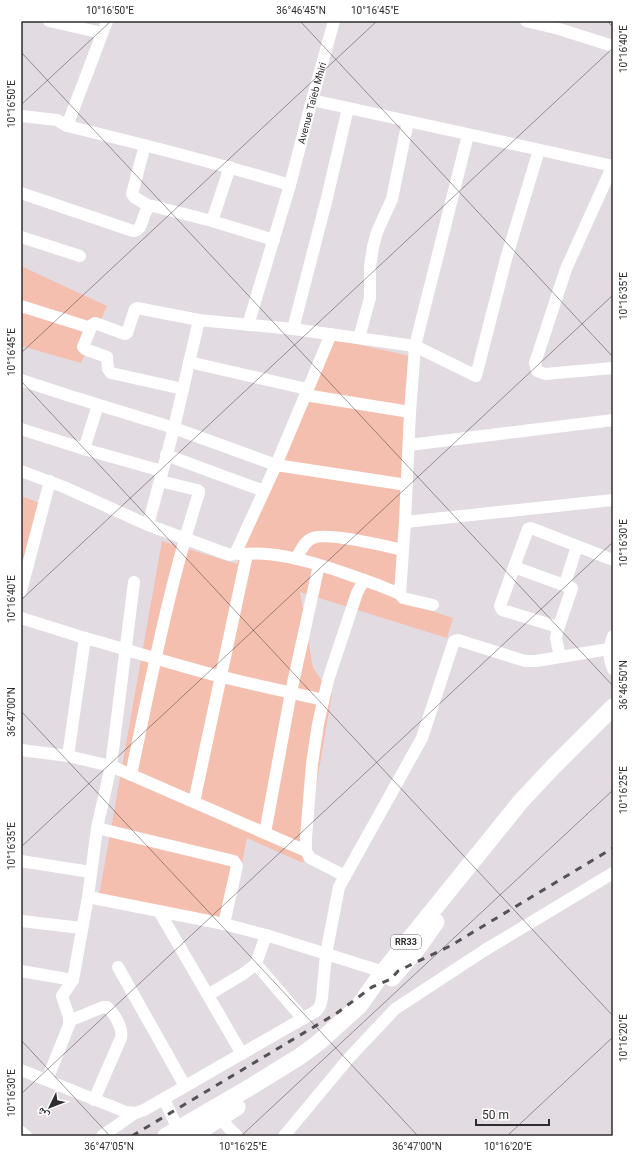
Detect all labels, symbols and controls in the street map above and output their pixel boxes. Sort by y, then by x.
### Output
text: 10°16'50"E [86,5,134,16]
text: 36°46'45"N [276,5,326,16]
text: 10°16'45"E [351,5,399,16]
text: 10°16'40"E [618,25,629,73]
street label: Avenue Taïeb Mhiri [296,61,328,145]
text: 10°16'50"E [6,80,17,128]
text: 10°16'35"E [618,272,629,320]
text: 10°16'45"E [6,328,17,376]
text: 10°16'30"E [618,519,629,567]
text: 10°16'40"E [6,575,17,623]
text: 36°46'50"N [618,660,629,710]
text: 36°47'00"N [6,687,17,737]
text: 10°16'25"E [618,766,629,814]
text: 10°16'35"E [6,822,17,870]
road number: RR33 [391,935,421,949]
text: 10°16'20"E [618,1014,629,1062]
text: 10°16'30"E [6,1069,17,1117]
north arrow [30,1087,70,1127]
scale bar [476,1101,549,1127]
text: ش [34,1104,53,1122]
text: 50 m [482,1108,509,1122]
text: 36°47'05"N [84,1141,134,1152]
text: 10°16'25"E [219,1141,267,1152]
text: 36°47'00"N [392,1141,442,1152]
text: 10°16'20"E [484,1141,532,1152]

